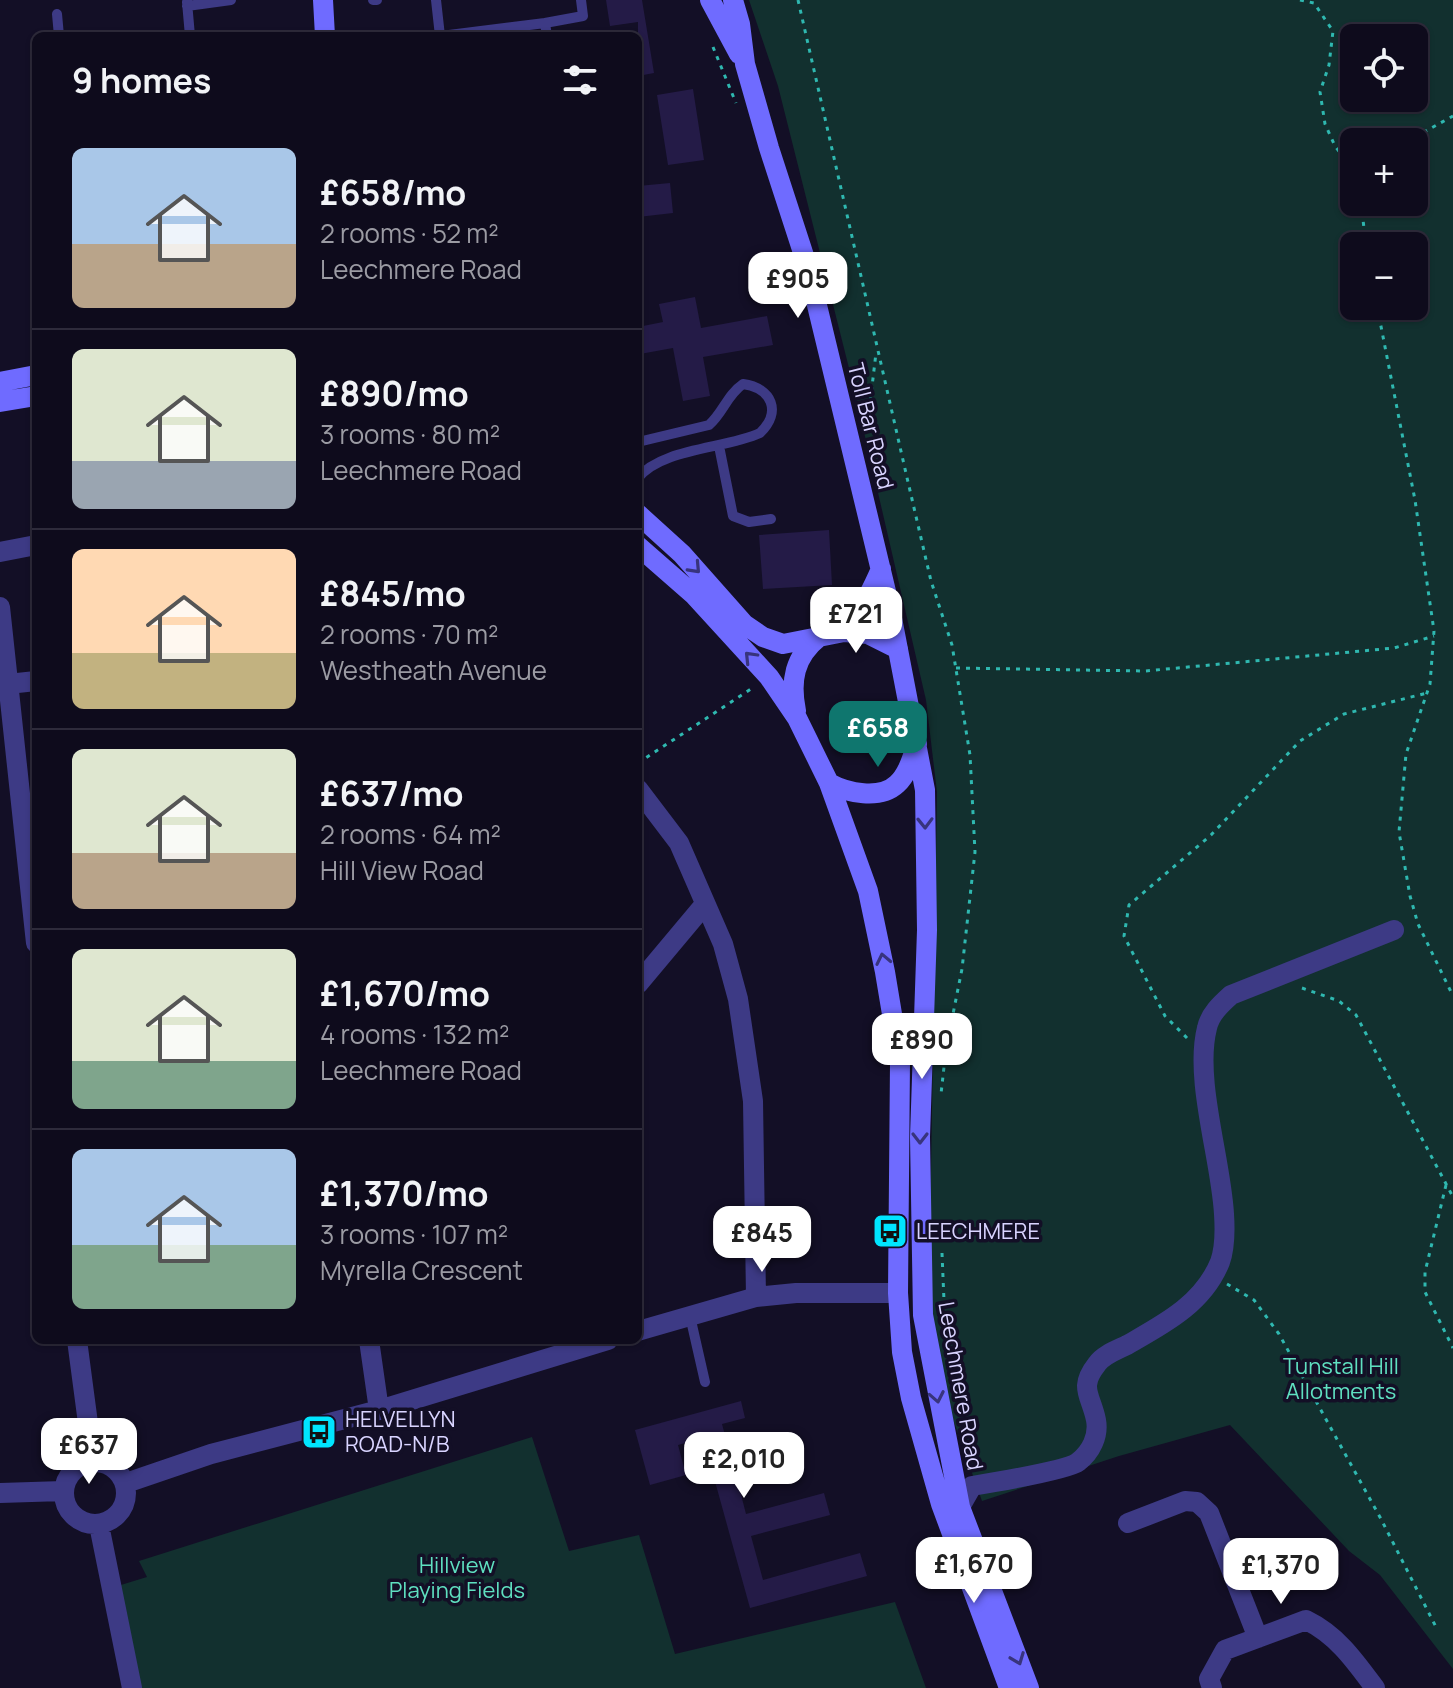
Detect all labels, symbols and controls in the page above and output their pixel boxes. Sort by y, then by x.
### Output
map controls [1340,24,1428,320]
button: locate [1340,24,1428,112]
text: 9 homes [72,57,211,103]
icon: filters [558,58,602,102]
button: + [1340,128,1428,216]
text: £658/mo [320,169,466,215]
icon: home [136,180,232,276]
text: 2 rooms · 52 m² [320,215,499,251]
button: − [1340,232,1428,320]
text: Leechmere Road [320,251,522,287]
pin: £905 [751,252,845,320]
text: £905 [766,260,830,296]
street label: Toll Bar Road [841,360,901,492]
text: £890/mo [320,370,469,416]
icon: home [136,381,232,477]
text: 3 rooms · 80 m² [320,416,500,452]
text: Leechmere Road [320,452,522,488]
one-way arrow [685,559,700,573]
text: £845/mo [320,570,466,616]
icon: home [136,581,232,677]
pin: £721 [809,587,903,655]
text: £721 [828,595,884,631]
text: 2 rooms · 70 m² [320,616,498,652]
text: Westheath Avenue [320,652,547,688]
one-way arrow [744,652,759,666]
pin: £658 [831,701,925,769]
text: £658 [847,709,909,745]
text: £637/mo [320,770,463,816]
icon: home [136,781,232,877]
text: 2 rooms · 64 m² [320,816,501,852]
one-way arrow [917,817,934,830]
text: Hill View Road [320,852,484,888]
one-way arrow [875,952,892,965]
text: £1,670/mo [320,970,490,1016]
icon: home [136,981,232,1077]
pin: £890 [875,1013,969,1081]
text: 4 rooms · 132 m² [320,1016,509,1052]
text: £890 [890,1021,954,1057]
text: Leechmere Road [320,1052,522,1088]
one-way arrow [911,1132,929,1145]
text: £1,370/mo [320,1170,489,1216]
icon: home [136,1181,232,1277]
pin: £845 [715,1206,809,1274]
bus stop icon: LEECHMERE [871,1212,909,1250]
text: £845 [731,1214,793,1250]
text: 3 rooms · 107 m² [320,1216,508,1252]
place label: LEECHMERE [916,1216,1040,1246]
text: Myrella Crescent [320,1252,523,1288]
street label: Leechmere Road [931,1299,991,1473]
park label: Tunstall Hill Allotments [1283,1351,1399,1406]
one-way arrow [928,1390,945,1403]
place label: HELVELLYN ROAD-N/B [345,1404,455,1459]
bus stop icon: HELVELLYN ROAD-N/B [300,1413,338,1451]
pin: £637 [42,1418,136,1486]
text: £637 [59,1426,119,1462]
pin: £2,010 [679,1432,809,1500]
text: £2,010 [702,1440,786,1476]
pin: £1,670 [909,1537,1039,1605]
pin: £1,370 [1216,1538,1346,1606]
text: £1,670 [934,1545,1014,1581]
text: £1,370 [1241,1546,1321,1582]
park label: Hillview Playing Fields [389,1550,525,1605]
one-way arrow [1008,1651,1025,1665]

